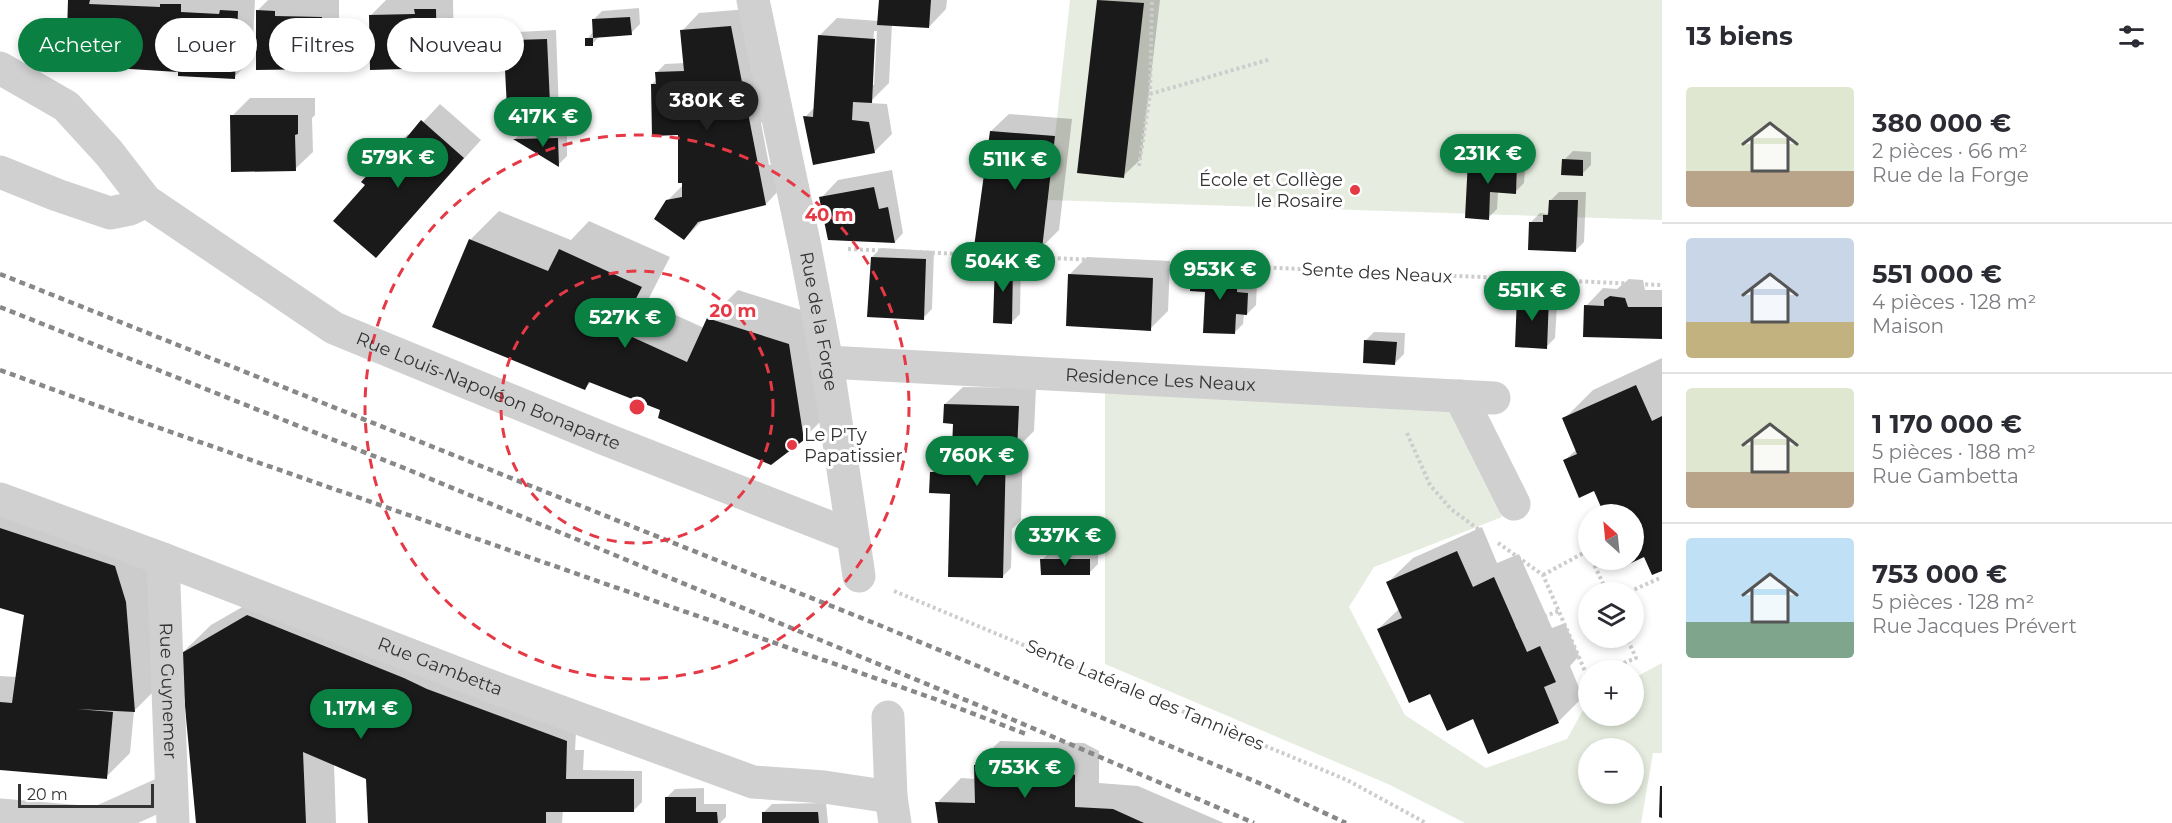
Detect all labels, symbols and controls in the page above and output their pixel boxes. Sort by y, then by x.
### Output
chip: Acheter [18,18,143,72]
chip: Louer [155,18,257,72]
chip: Filtres [269,18,375,72]
chip: Nouveau [387,18,524,72]
text: 13 biens [1686,20,1793,52]
icon: filters [2115,20,2148,53]
pin: 380K € [658,81,756,132]
text: 380K € [669,88,745,112]
pin: 417K € [494,97,592,148]
text: 417K € [508,104,578,128]
text: 380 000 € [1872,107,2011,139]
icon: home [1734,111,1806,183]
pin: 231K € [1439,134,1537,185]
pin: 579K € [349,138,447,189]
text: 2 pièces · 66 m² [1872,139,2027,163]
pin: 511K € [966,140,1064,191]
text: 231K € [1454,141,1522,165]
text: 579K € [361,145,435,169]
text: 511K € [983,147,1047,171]
text: Rue de la Forge [1872,163,2029,187]
place label: École et Collège le Rosaire [1199,169,1343,212]
marker: École et Collège le Rosaire [1348,183,1362,197]
text: 40 m [805,204,853,226]
pin: 504K € [954,242,1052,293]
text: 504K € [965,249,1041,273]
street label: Rue de la Forge [795,250,842,393]
pin: 953K € [1171,250,1269,301]
text: 953K € [1183,257,1257,281]
street label: Sente des Neaux [1301,258,1453,288]
text: 551 000 € [1872,258,2002,290]
icon: home [1734,262,1806,334]
pin: 551K € [1483,271,1581,322]
text: 551K € [1498,278,1566,302]
text: 4 pièces · 128 m² [1872,290,2036,314]
pin: 527K € [576,298,674,349]
text: 20 m [710,300,756,322]
text: 527K € [589,305,661,329]
text: Maison [1872,314,1944,338]
street label: Rue Louis-Napoléon Bonaparte [353,327,624,455]
street label: Residence Les Neaux [1065,364,1257,396]
centre of rings [627,397,647,417]
text: 1 170 000 € [1872,408,2022,440]
icon: home [1734,412,1806,484]
place label: Le P'Ty Papatissier [804,424,903,467]
pin: 760K € [928,436,1026,487]
marker: Le P'Ty Papatissier [785,438,799,452]
text: 5 pièces · 188 m² [1872,440,2036,464]
text: 760K € [940,443,1015,467]
text: Rue Gambetta [1872,464,2019,488]
north arrow [1578,504,1644,570]
map controls [1578,504,1644,804]
pin: 337K € [1016,516,1114,567]
text: 337K € [1029,523,1101,547]
text: 753 000 € [1872,558,2007,590]
icon: home [1734,562,1806,634]
button: layers [1578,582,1644,648]
text: 5 pièces · 128 m² [1872,590,2034,614]
text: Rue Jacques Prévert [1872,614,2077,638]
street label: Rue Guynemer [154,622,182,760]
street label: Rue Gambetta [375,633,506,701]
street label: Sente Latérale des Tannières [1022,635,1268,755]
button: + [1578,660,1644,726]
pin: 1.17M € [306,689,416,740]
text: 1.17M € [324,696,398,720]
button: − [1578,738,1644,804]
pin: 753K € [976,748,1074,799]
text: 753K € [989,755,1061,779]
scale bar [18,781,154,808]
text: 20 m [27,785,68,804]

